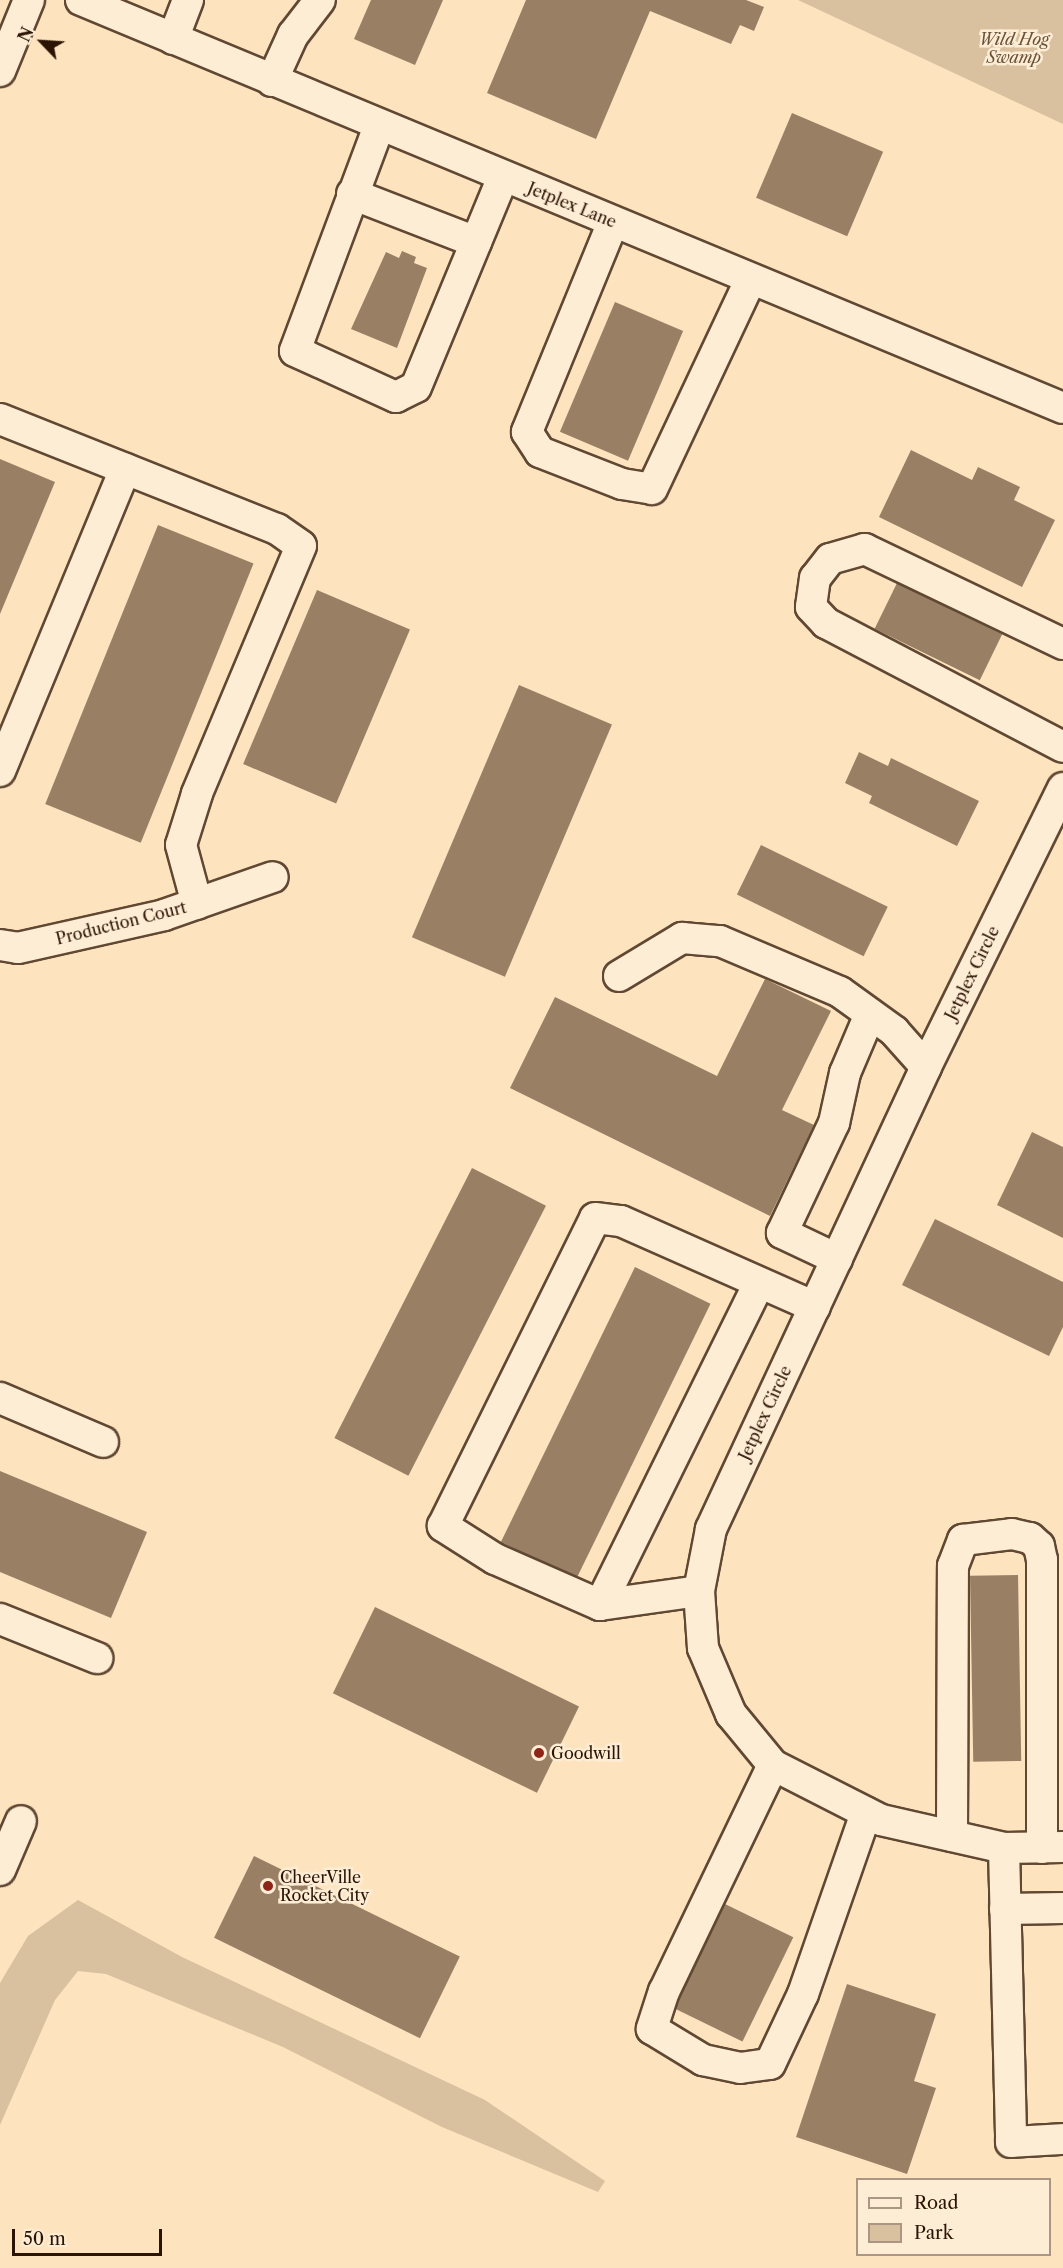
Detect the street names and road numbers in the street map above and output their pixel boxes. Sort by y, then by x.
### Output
street label: Jetplex Lane [525,178,619,232]
street label: Production Court [54,897,188,949]
street label: Jetplex Circle [941,923,1003,1023]
street label: Jetplex Circle [735,1363,795,1463]

